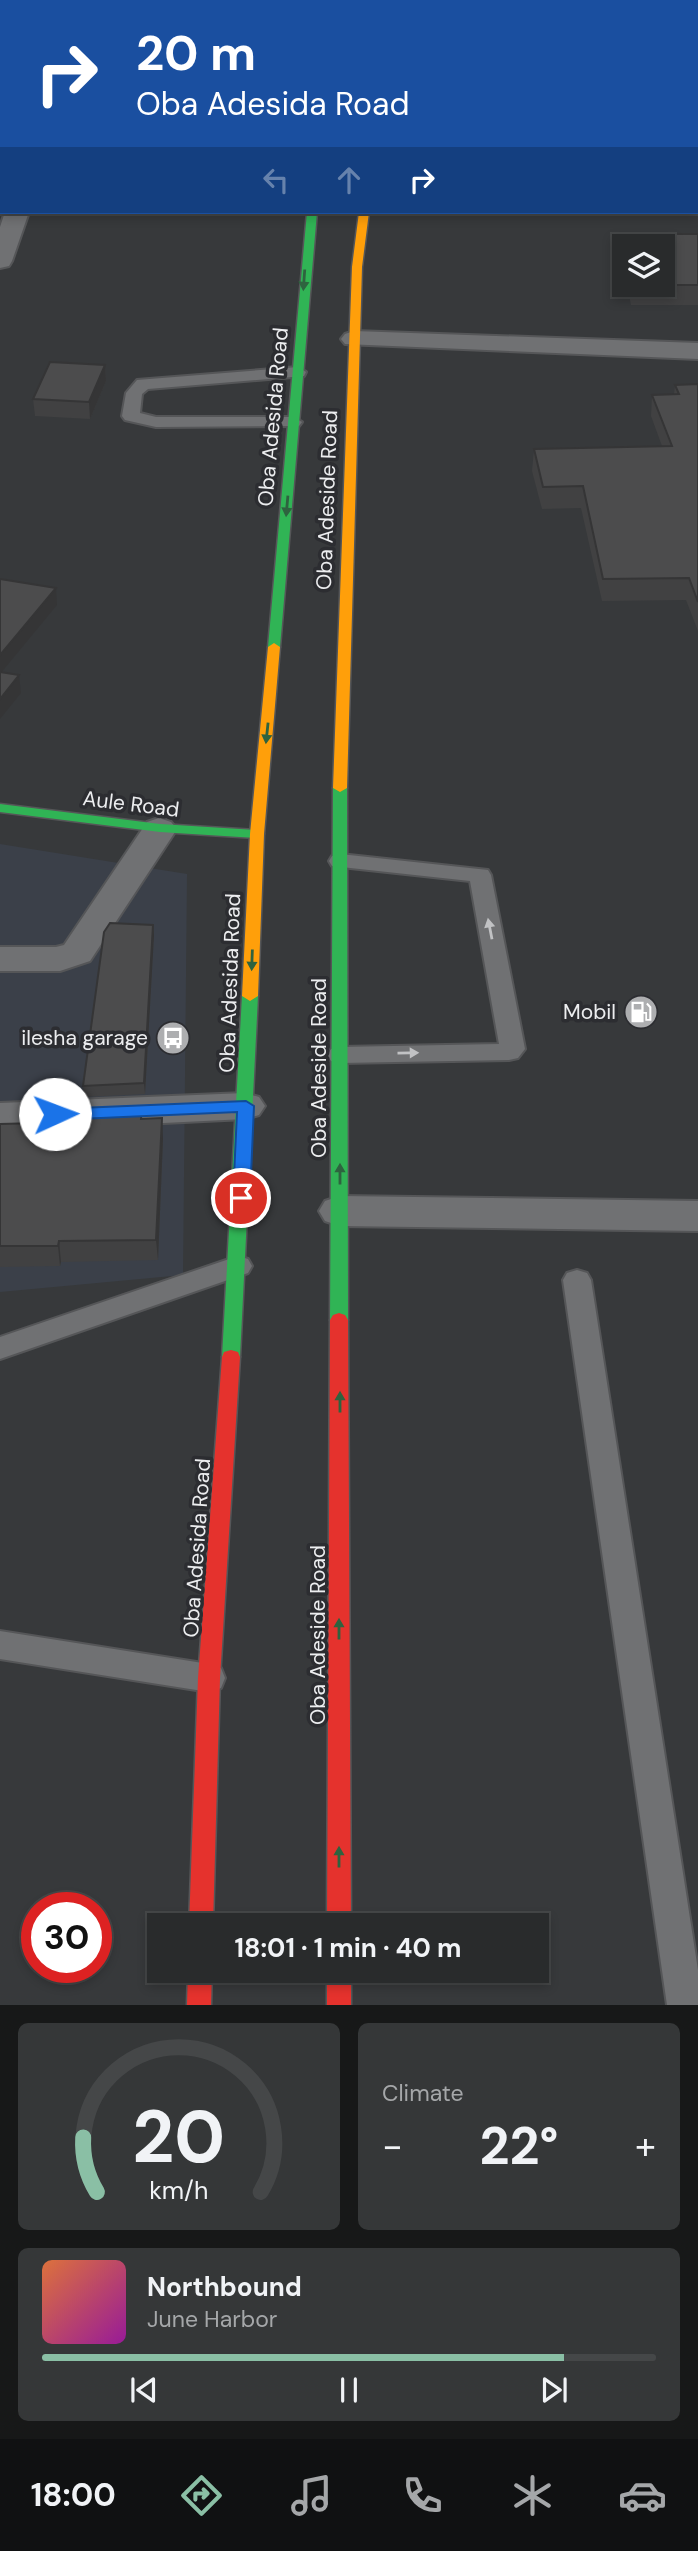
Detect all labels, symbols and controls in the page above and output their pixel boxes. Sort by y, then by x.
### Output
text: 20 m [136,21,256,85]
icon: right [21,28,112,119]
text: Oba Adesida Road [136,83,410,125]
icon: left [257,161,295,199]
icon: ahead [330,161,368,199]
icon: right [403,161,441,199]
map controls [612,234,675,297]
button: layers [612,234,675,297]
one-way arrow [299,269,310,291]
street label: Oba Adesida Road [251,326,295,508]
street label: Oba Adeside Road [310,410,344,590]
one-way arrow [281,496,292,518]
one-way arrow [261,722,272,744]
street label: Aule Road [81,784,181,824]
street label: Oba Adesida Road [213,893,247,1073]
one-way arrow [484,918,495,940]
one-way arrow [246,949,257,971]
street label: Oba Adeside Road [305,978,333,1158]
fuel station icon: Mobil [622,993,660,1031]
place label: Mobil [563,998,616,1026]
bus stop icon: ilesha garage [154,1019,192,1057]
place label: ilesha garage [21,1024,148,1052]
one-way arrow [397,1048,419,1059]
position arrow [18,1077,92,1151]
one-way arrow [334,1163,346,1185]
pin [211,1168,271,1228]
icon: arrive [222,1179,260,1217]
one-way arrow [334,1391,346,1413]
street label: Oba Adesida Road [177,1457,217,1639]
street label: Oba Adeside Road [304,1545,332,1725]
one-way arrow [333,1618,345,1640]
one-way arrow [333,1846,345,1868]
speed limit sign: 30 [21,1892,112,1983]
text: 18:01 · 1 min · 40 m [235,1931,461,1965]
text: Climate [382,2078,464,2108]
text: 20 [133,2091,225,2186]
text: 22° [480,2112,558,2180]
text: − [382,2121,403,2171]
text: + [635,2121,656,2171]
text: km/h [149,2174,209,2207]
text: Northbound [147,2270,302,2304]
text: June Harbor [147,2304,277,2334]
icon: previous [125,2371,163,2409]
icon: pause [330,2371,368,2409]
icon: next [535,2371,573,2409]
icon: directions [177,2471,226,2520]
icon: music [287,2471,336,2520]
icon: phone [398,2471,447,2520]
icon: climate [508,2471,557,2520]
icon: car [618,2471,667,2520]
text: 18:00 [31,2474,116,2516]

